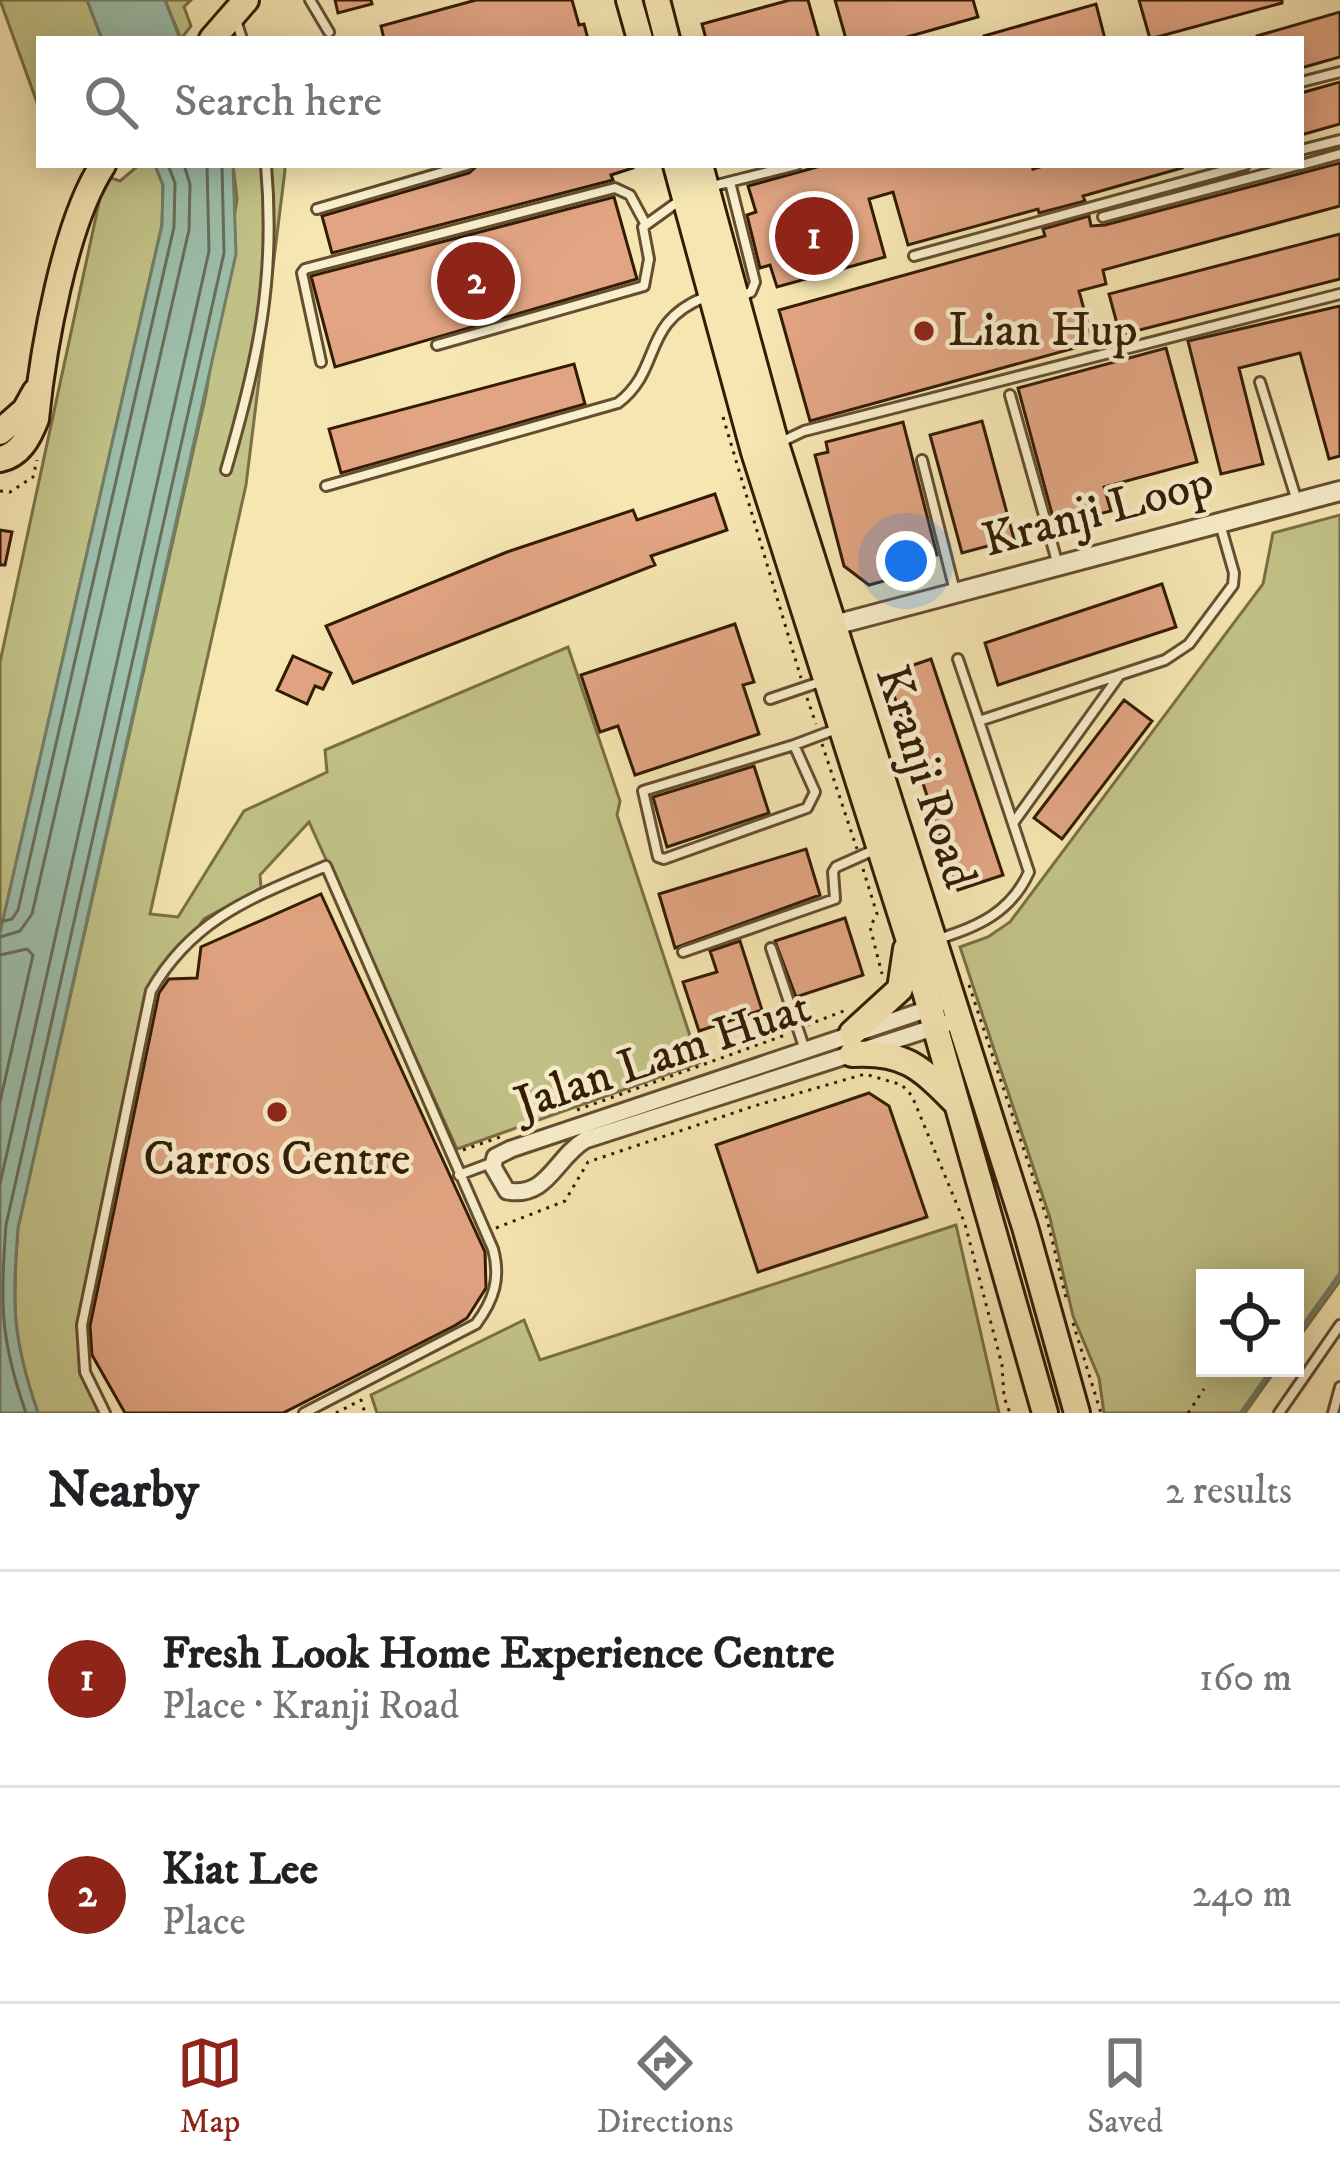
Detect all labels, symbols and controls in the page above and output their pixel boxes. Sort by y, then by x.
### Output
search box [36,36,1304,168]
icon: search [78,69,144,135]
text: Search here [174,74,382,130]
pin: 1 [775,191,853,281]
pin: 2 [437,236,515,326]
place label: Lian Hup [948,301,1138,361]
marker: Lian Hup [911,318,937,344]
street label: Kranji Loop [976,452,1220,572]
your location [876,531,936,591]
street label: Kranji Road [861,658,989,896]
street label: Jalan Lam Huat [504,977,819,1136]
marker: Carros Centre [264,1099,290,1125]
place label: Carros Centre [143,1130,411,1190]
map controls [1196,1269,1304,1377]
button: locate [1196,1269,1304,1377]
text: Nearby [48,1459,199,1523]
text: 2 results [1165,1467,1292,1516]
text: Fresh Look Home Experience Centre [162,1626,835,1682]
text: 1 [80,1654,94,1703]
text: 160 m [1199,1654,1292,1703]
text: Place · Kranji Road [162,1682,459,1731]
text: Kiat Lee [162,1842,318,1898]
text: 2 [77,1870,97,1919]
text: 240 m [1192,1870,1292,1919]
text: Place [162,1898,246,1947]
tab: Map [177,2030,243,2143]
tab: Directions [597,2030,733,2143]
tab: Saved [1087,2030,1163,2143]

